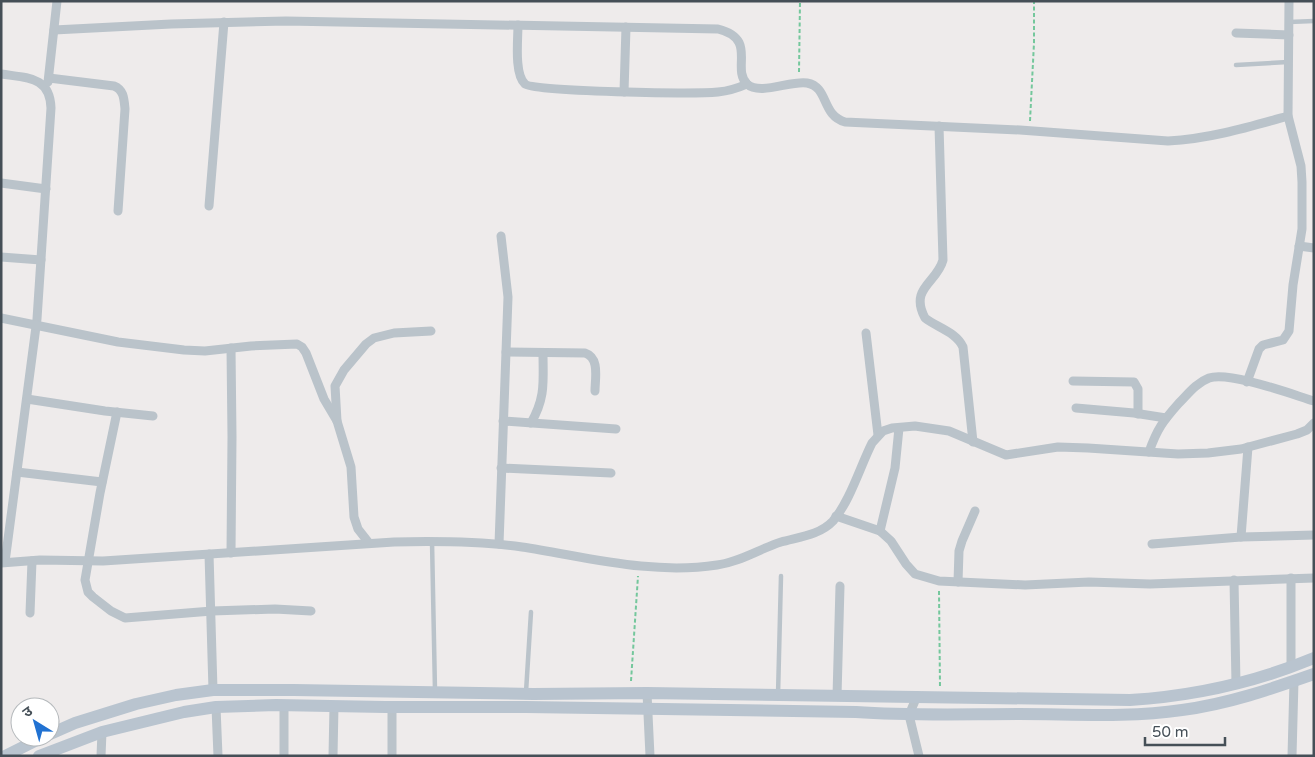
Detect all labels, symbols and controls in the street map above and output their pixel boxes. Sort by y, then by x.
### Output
north arrow [10,697,60,747]
text: उ [19,702,37,721]
scale bar [1145,714,1225,746]
text: 50 m [1152,723,1189,741]

